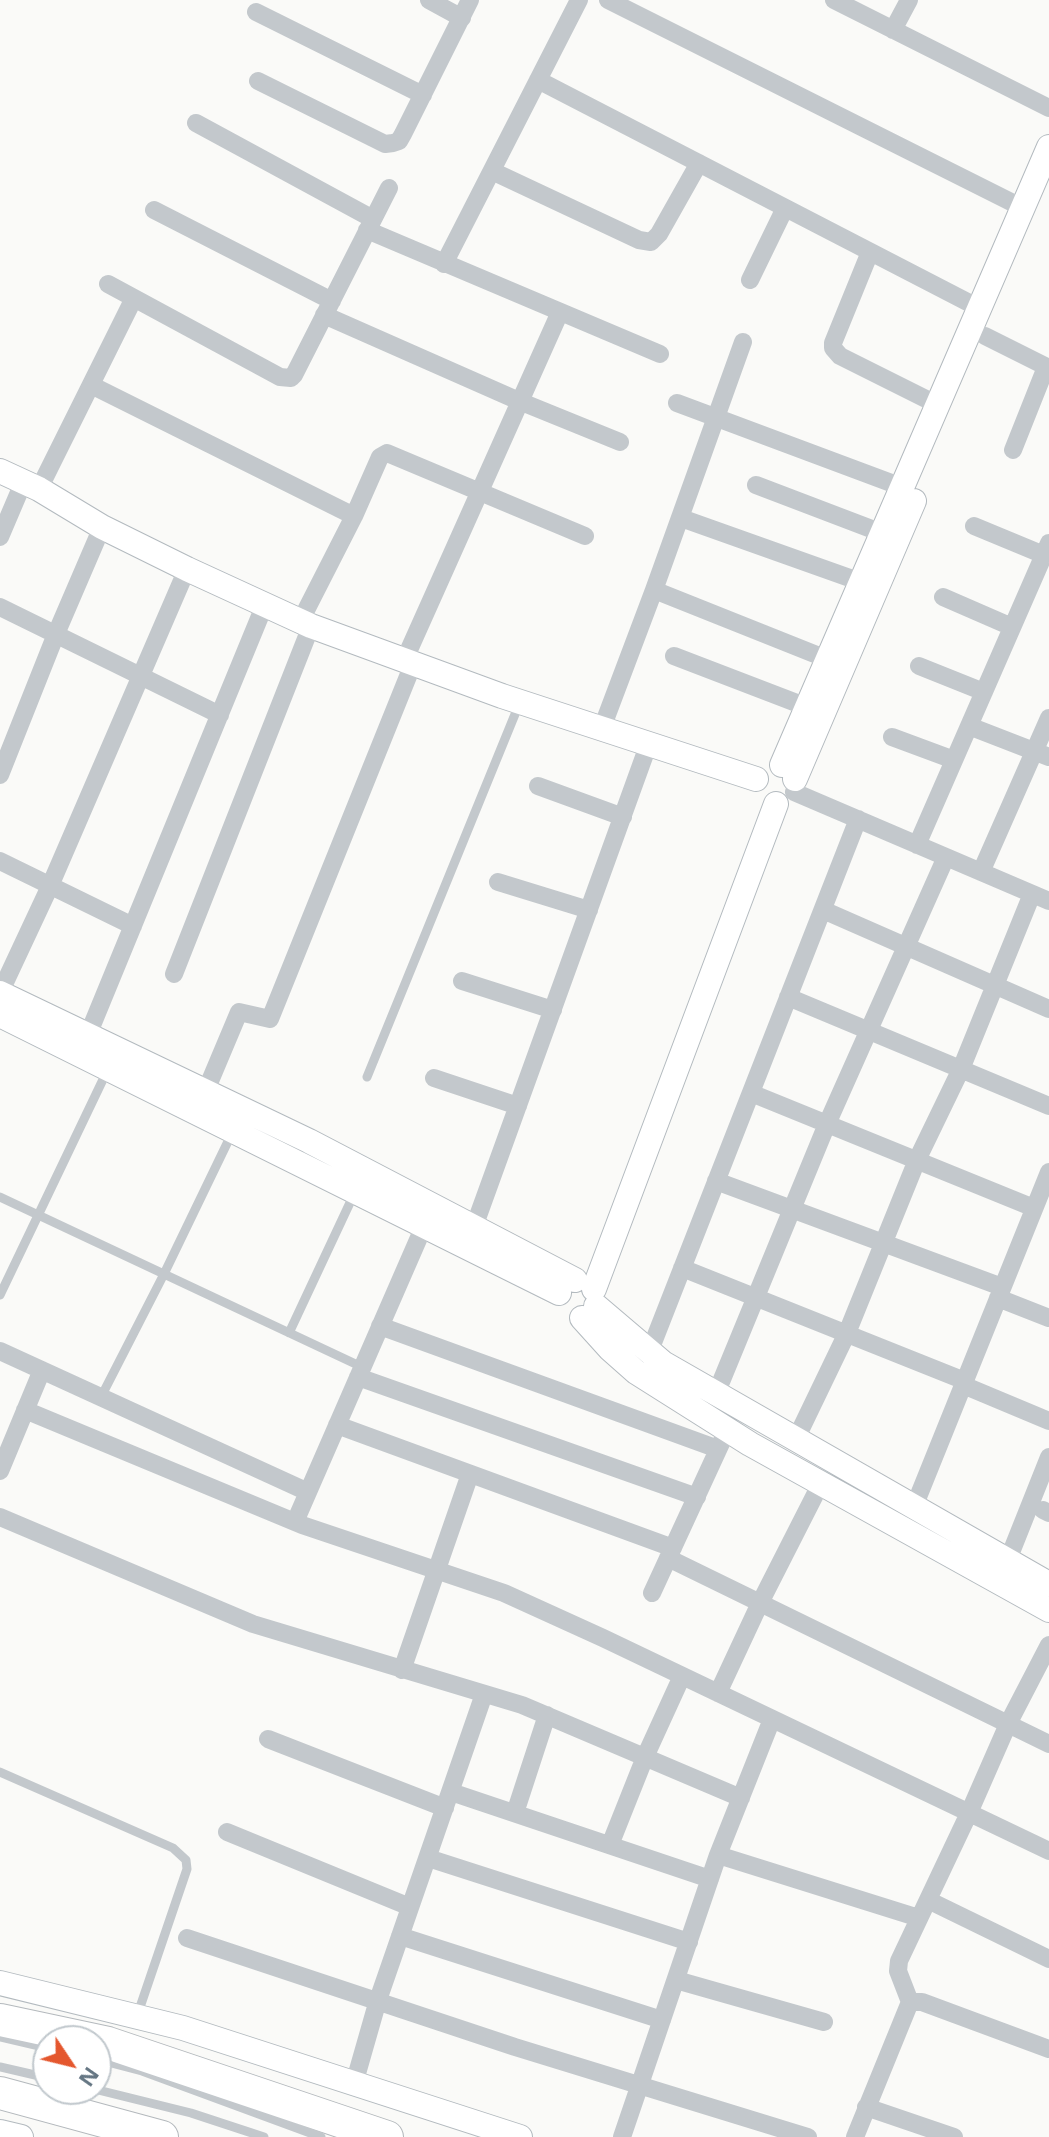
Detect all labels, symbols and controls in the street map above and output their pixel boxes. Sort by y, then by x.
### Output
north arrow [32,2025,112,2105]
text: N [73,2062,107,2094]

